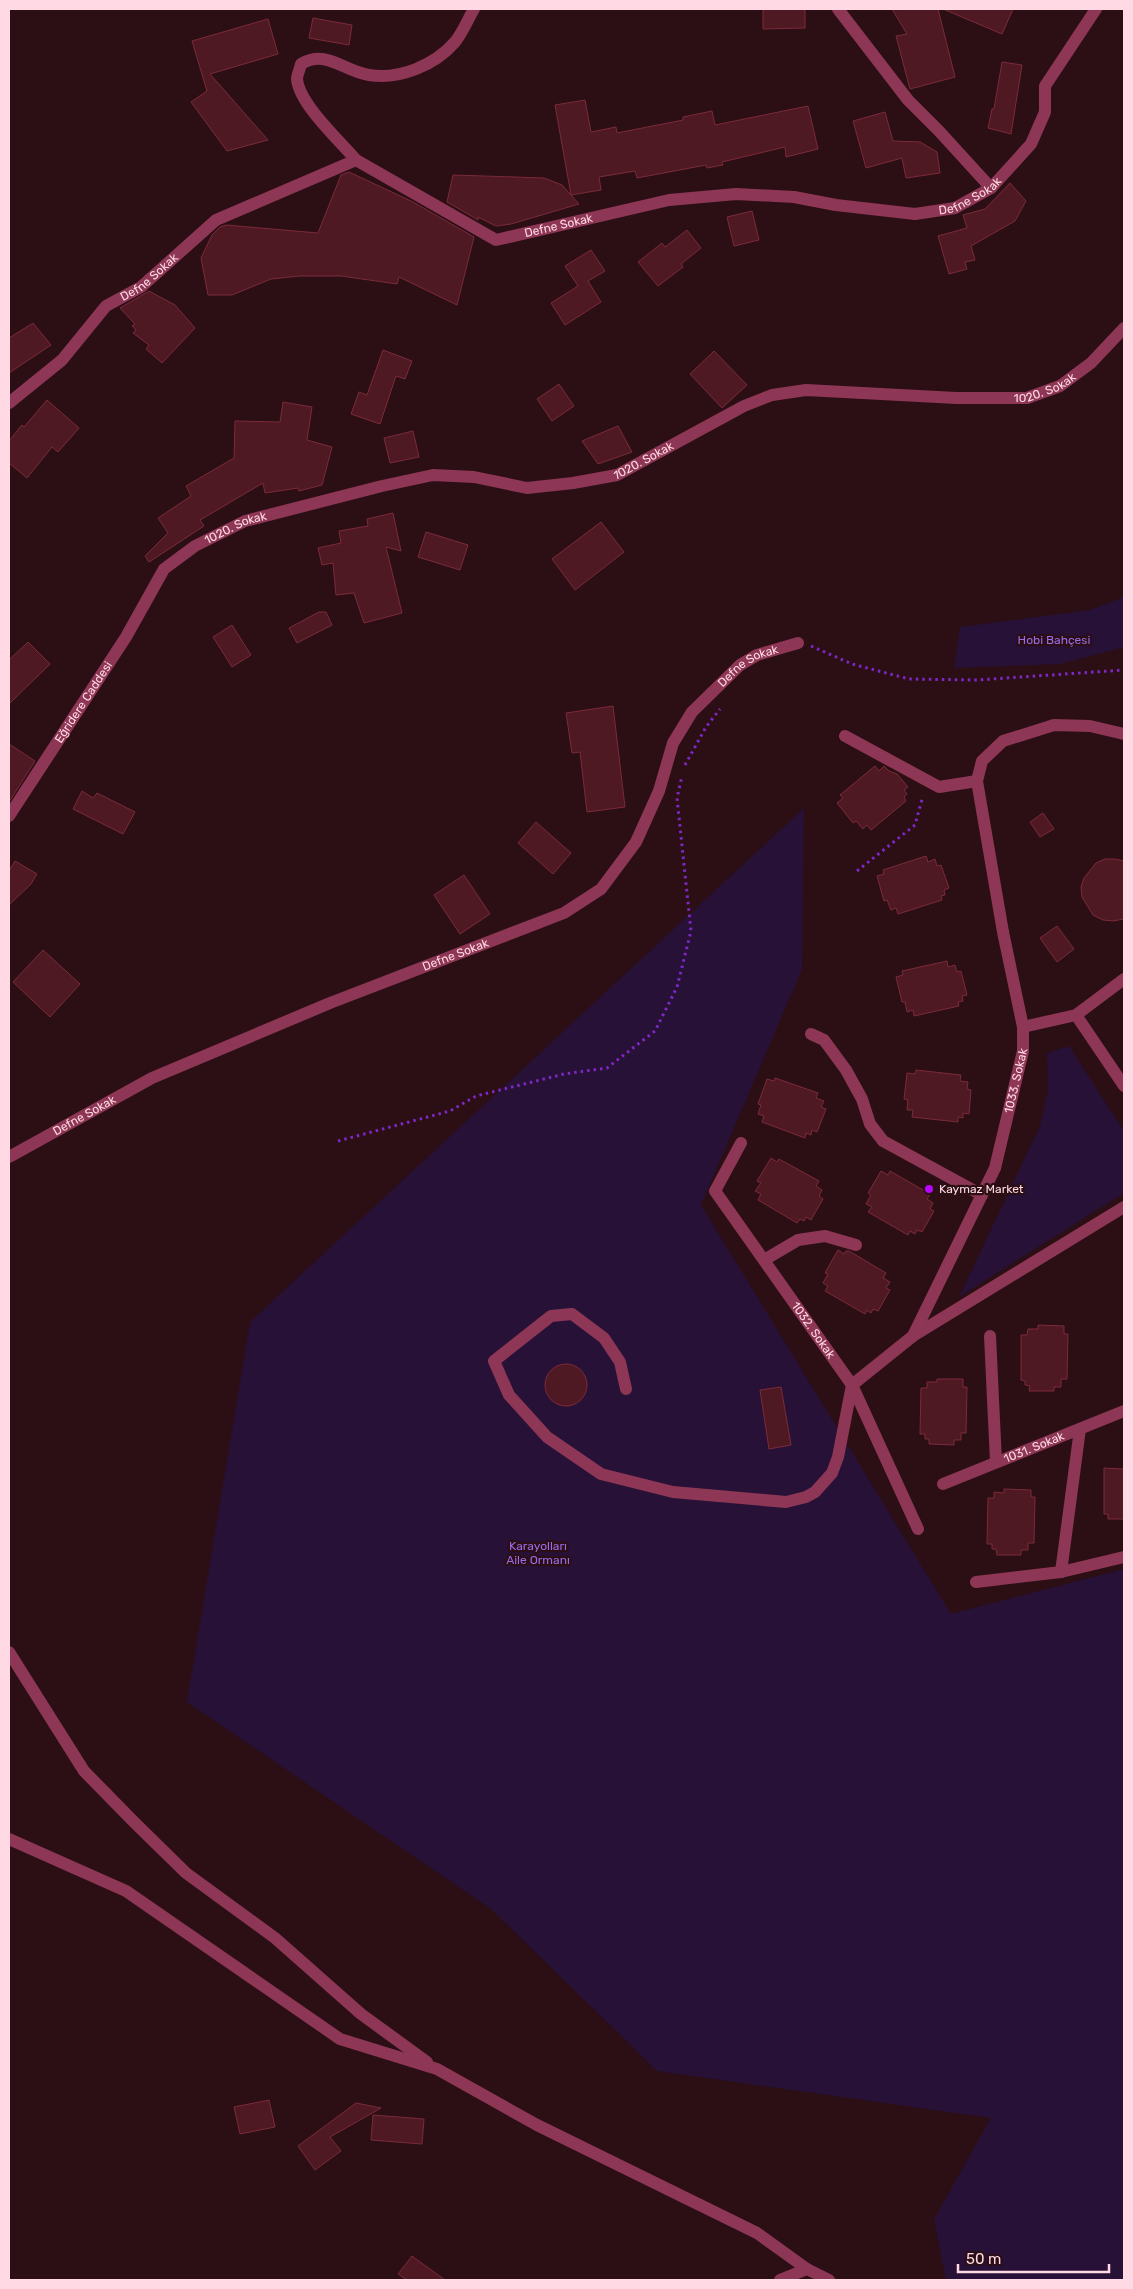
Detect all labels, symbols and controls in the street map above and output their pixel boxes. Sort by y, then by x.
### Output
street label: Defne Sokak [938,174,1005,217]
street label: Defne Sokak [523,211,595,240]
street label: Defne Sokak [118,250,181,304]
street label: 1020. Sokak [1014,369,1079,405]
street label: 1020. Sokak [613,438,677,482]
street label: 1020. Sokak [202,509,269,547]
park label: Hobi Bahçesi [1018,633,1090,647]
street label: Defne Sokak [715,642,781,690]
street label: Eğridere Caddesi [52,659,115,746]
street label: Defne Sokak [420,935,491,974]
street label: 1033. Sokak [1001,1046,1031,1115]
street label: Defne Sokak [50,1092,119,1138]
place label: Kaymaz Market [939,1182,1024,1196]
marker: Kaymaz Market [923,1183,935,1195]
street label: 1032. Sokak [788,1299,839,1362]
street label: 1031. Sokak [1002,1429,1067,1466]
park label: Karayolları Aile Ormanı [506,1539,570,1567]
scale bar [958,2242,1109,2274]
text: 50 m [966,2250,1001,2268]

